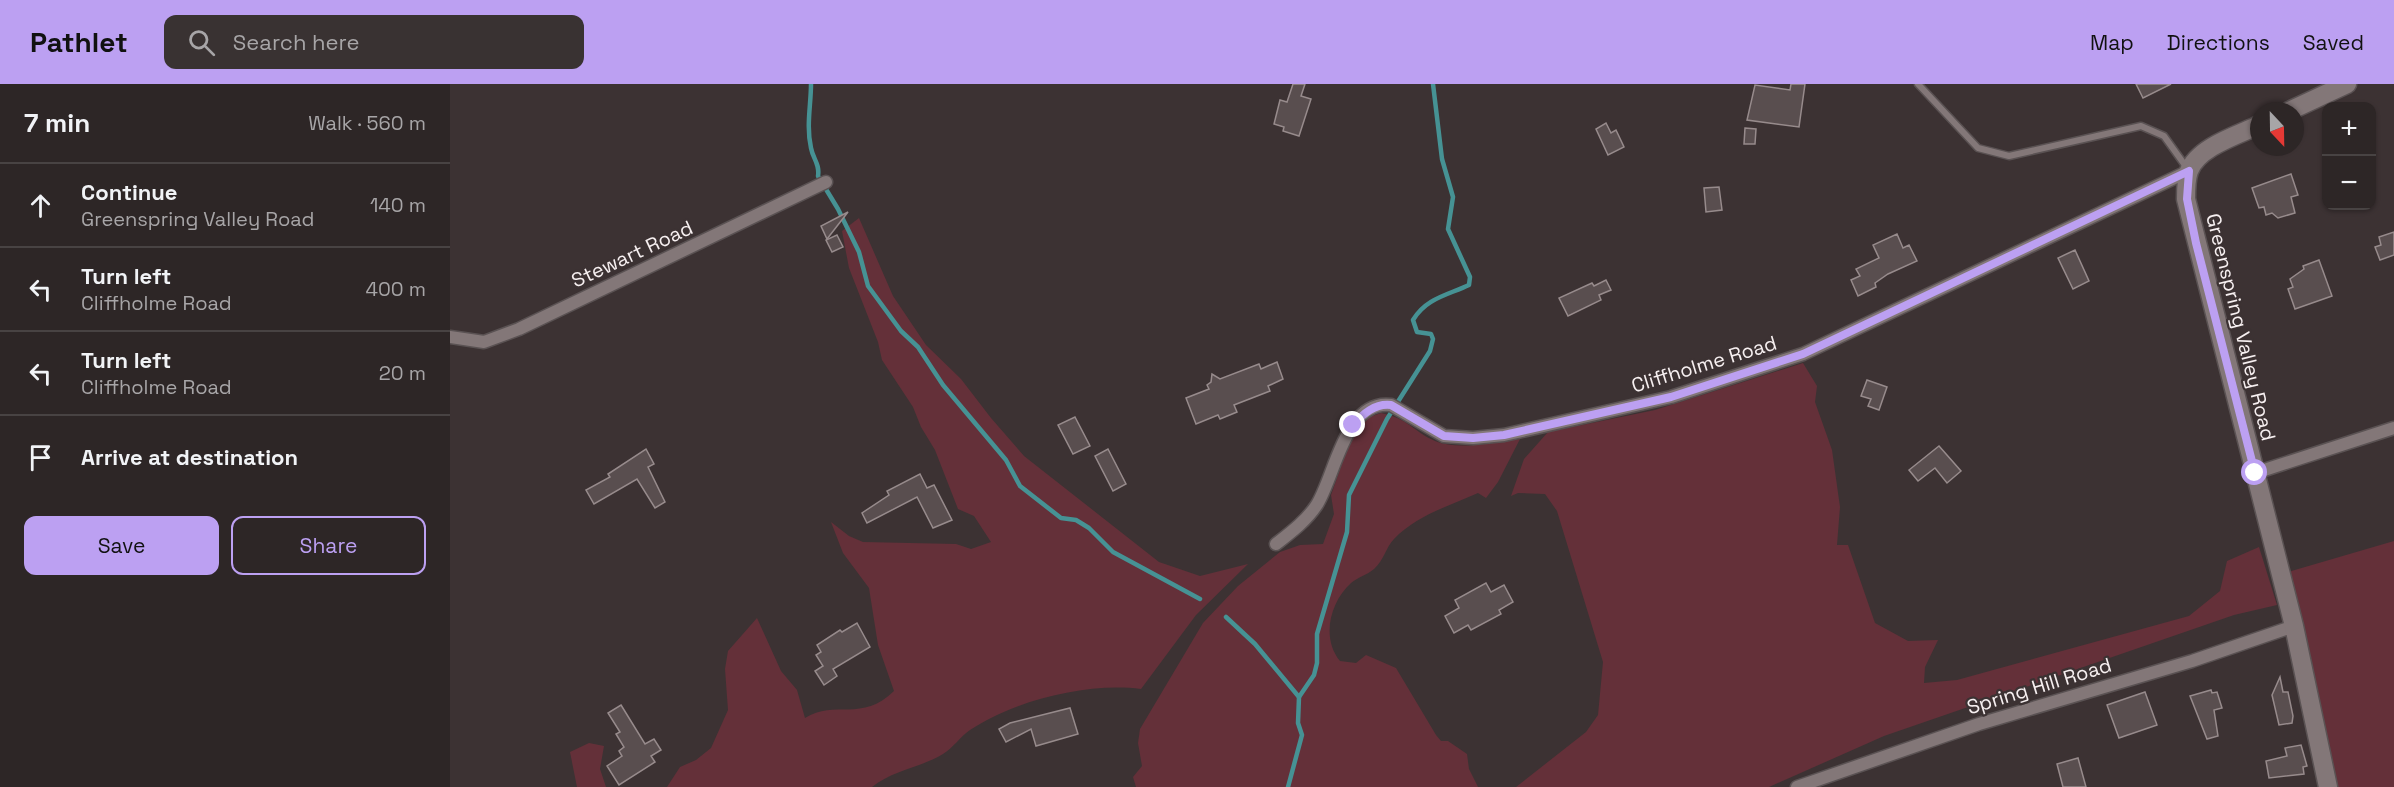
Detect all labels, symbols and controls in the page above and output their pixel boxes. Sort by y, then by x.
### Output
search box [164,15,584,69]
text: Pathlet [30,24,128,60]
icon: search [185,26,218,59]
text: Search here [233,28,360,56]
text: Map [2090,29,2134,56]
text: Directions [2167,29,2270,56]
text: Saved [2303,29,2364,56]
north arrow [2250,102,2304,156]
map controls [2322,102,2376,210]
button: + [2322,102,2376,156]
text: 7 min [24,106,90,140]
text: Walk · 560 m [308,110,426,136]
button: − [2322,156,2376,210]
text: Continue [81,178,177,206]
icon: ahead [24,189,57,222]
text: 140 m [370,192,426,218]
text: Greenspring Valley Road [81,206,314,232]
street label: Greenspring Valley Road [2200,211,2282,443]
street label: Stewart Road [567,215,697,293]
text: Turn left [81,262,171,290]
icon: left [24,273,57,306]
text: 400 m [366,276,426,302]
text: Cliffholme Road [81,290,232,316]
street label: Cliffholme Road [1628,330,1780,398]
text: Turn left [81,346,171,374]
icon: left [24,357,57,390]
text: 20 m [379,360,426,386]
text: Cliffholme Road [81,374,232,400]
route end [1339,411,1365,437]
icon: arrive [24,441,57,474]
text: Arrive at destination [81,443,298,471]
route start [2241,459,2267,485]
button: Save [24,516,219,575]
button: Share [231,516,426,575]
street label: Spring Hill Road [1964,652,2114,720]

